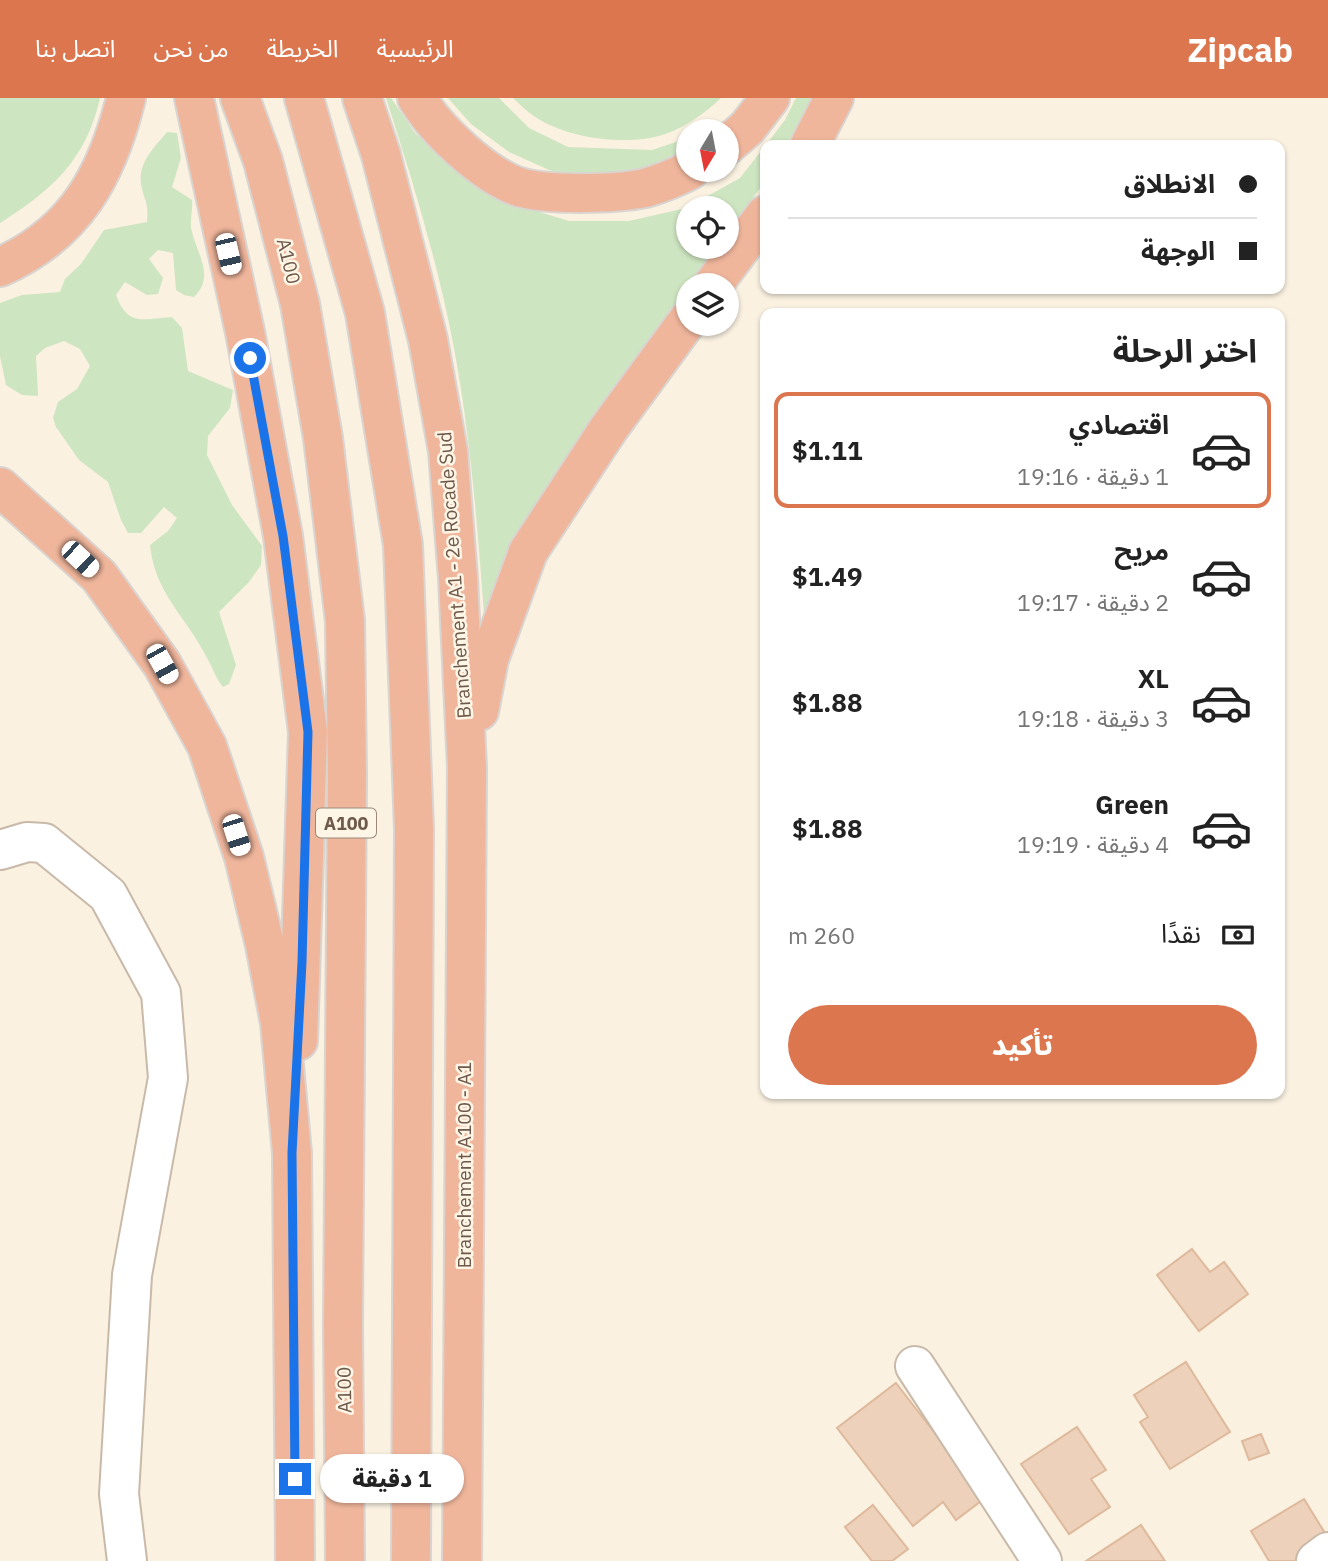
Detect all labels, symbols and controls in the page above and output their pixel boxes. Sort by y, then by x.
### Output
text: Zipcab [1188,28,1293,71]
text: اتصل بنا [35,32,116,64]
text: من نحن [154,32,229,64]
text: الخريطة [267,32,339,64]
text: الرئيسية [377,32,454,64]
north arrow [676,119,738,182]
map controls [676,119,739,336]
text: الانطلاق [1124,166,1215,200]
button: locate [676,196,739,259]
car [214,231,243,277]
text: الوجهة [1141,233,1215,267]
street label: A100 [272,236,306,286]
button: layers [676,273,739,336]
text: اختر الرحلة [1113,329,1257,371]
route start [234,342,266,374]
text: اقتصادي [1069,407,1169,441]
icon: car [1190,419,1253,482]
street label: Branchement A1 - 2e Rocade Sud [432,431,476,719]
text: $1.11 [792,433,863,467]
text: 1 دقيقة · 19:16 [1017,461,1169,491]
text: مريح [1114,533,1169,567]
car [58,537,103,581]
icon: car [1190,545,1253,608]
text: $1.49 [792,559,863,593]
text: 2 دقيقة · 19:17 [1017,587,1169,617]
car [143,641,182,687]
text: XL [1138,661,1169,695]
icon: car [1190,671,1253,734]
text: $1.88 [792,685,863,719]
text: 3 دقيقة · 19:18 [1017,703,1169,733]
text: Green [1095,787,1169,821]
icon: car [1190,797,1253,860]
road number: A100 [316,808,376,838]
text: $1.88 [792,811,863,845]
car [220,812,253,858]
text: 4 دقيقة · 19:19 [1017,829,1169,859]
text: نقدًا [1161,916,1201,950]
icon: cash [1219,916,1257,954]
text: 260 m [788,920,855,950]
button: تأكيد [788,1005,1257,1085]
street label: Branchement A100 - A1 [452,1062,476,1268]
street label: A100 [332,1367,356,1413]
callout: 1 دقيقة [320,1454,463,1504]
route end [279,1463,311,1495]
text: 1 دقيقة [352,1463,432,1493]

